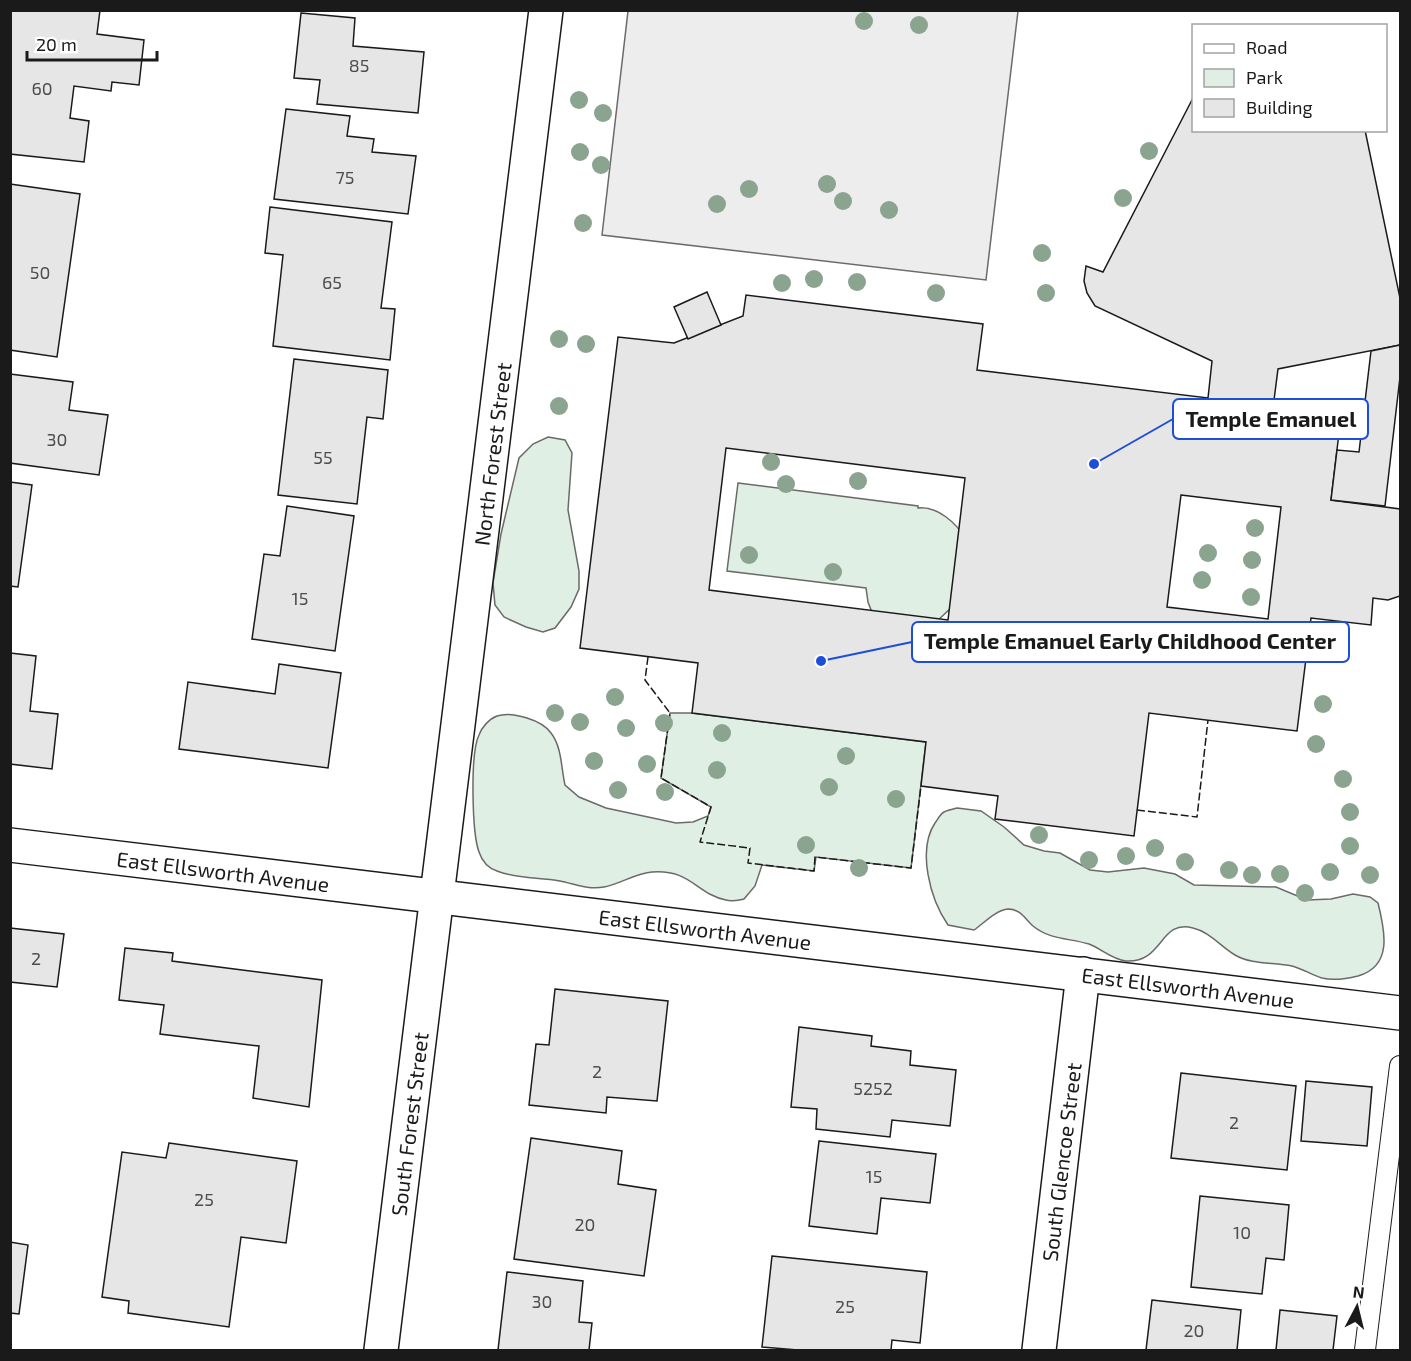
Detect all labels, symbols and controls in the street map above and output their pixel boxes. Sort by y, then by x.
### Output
scale bar [27,24,158,62]
legend [1192,24,1387,132]
text: 20 m [36,33,77,55]
text: Road [1246,36,1287,58]
house number: 85 [349,54,369,76]
text: Park [1246,66,1283,88]
house number: 60 [31,77,53,99]
text: Building [1246,96,1313,118]
house number: 75 [336,166,354,188]
house number: 50 [30,261,50,283]
house number: 65 [322,271,342,293]
street label: North Forest Street [468,361,516,547]
callout: Temple Emanuel [1173,399,1368,439]
text: Temple Emanuel [1186,405,1357,431]
house number: 30 [47,428,67,450]
house number: 55 [313,446,333,468]
house number: 15 [292,587,308,609]
callout: Temple Emanuel Early Childhood Center [912,622,1349,662]
text: Temple Emanuel Early Childhood Center [924,627,1337,654]
street label: East Ellsworth Avenue [115,846,331,896]
street label: East Ellsworth Avenue [597,904,813,954]
house number: 2 [31,947,41,969]
street label: East Ellsworth Avenue [1080,962,1296,1012]
street label: South Forest Street [385,1031,433,1217]
house number: 2 [592,1060,602,1082]
street label: South Glencoe Street [1036,1061,1086,1263]
house number: 5252 [853,1077,893,1099]
house number: 2 [1229,1111,1239,1133]
house number: 15 [866,1165,882,1187]
house number: 25 [194,1188,214,1210]
house number: 20 [575,1213,595,1235]
house number: 10 [1233,1221,1251,1243]
north arrow [1327,1277,1387,1337]
text: N [1352,1281,1366,1302]
house number: 30 [532,1290,552,1312]
house number: 25 [835,1295,855,1317]
house number: 20 [1184,1319,1204,1341]

